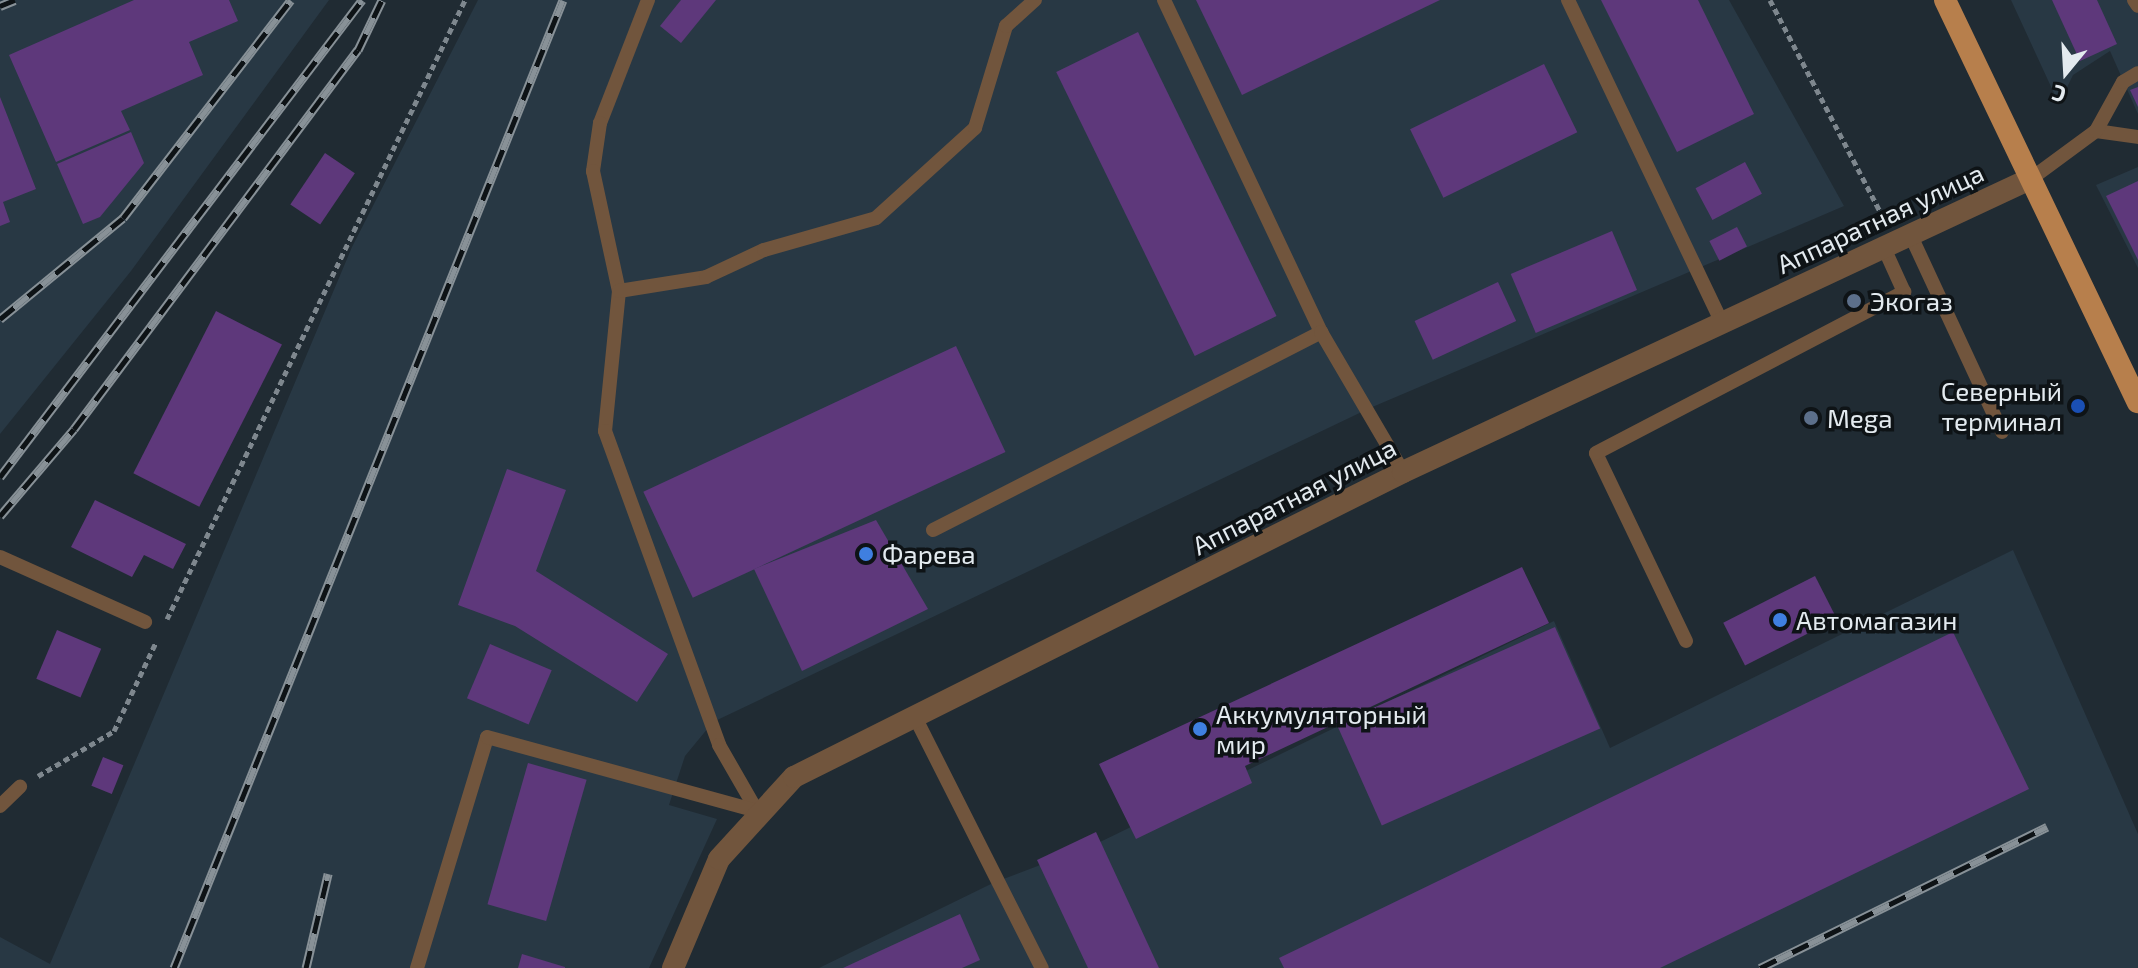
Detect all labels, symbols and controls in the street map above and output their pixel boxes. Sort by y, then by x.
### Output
north arrow [2026,32,2106,112]
text: С [2048,80,2069,109]
street label: Аппаратная улица [1772,156,1988,280]
place label: Экогаз [1870,285,1953,317]
marker: Экогаз [1845,292,1863,310]
place label: Северный терминал [1941,375,2062,436]
marker: Северный терминал [2069,397,2087,415]
place label: Mega [1827,402,1892,434]
marker: Mega [1802,409,1820,427]
street label: Аппаратная улица [1187,431,1401,561]
place label: Фарева [882,538,976,570]
marker: Фарева [857,545,875,563]
place label: Автомагазин [1796,604,1957,636]
marker: Автомагазин [1771,611,1789,629]
place label: Аккумуляторный мир [1216,698,1427,760]
marker: Аккумуляторный мир [1191,720,1209,738]

